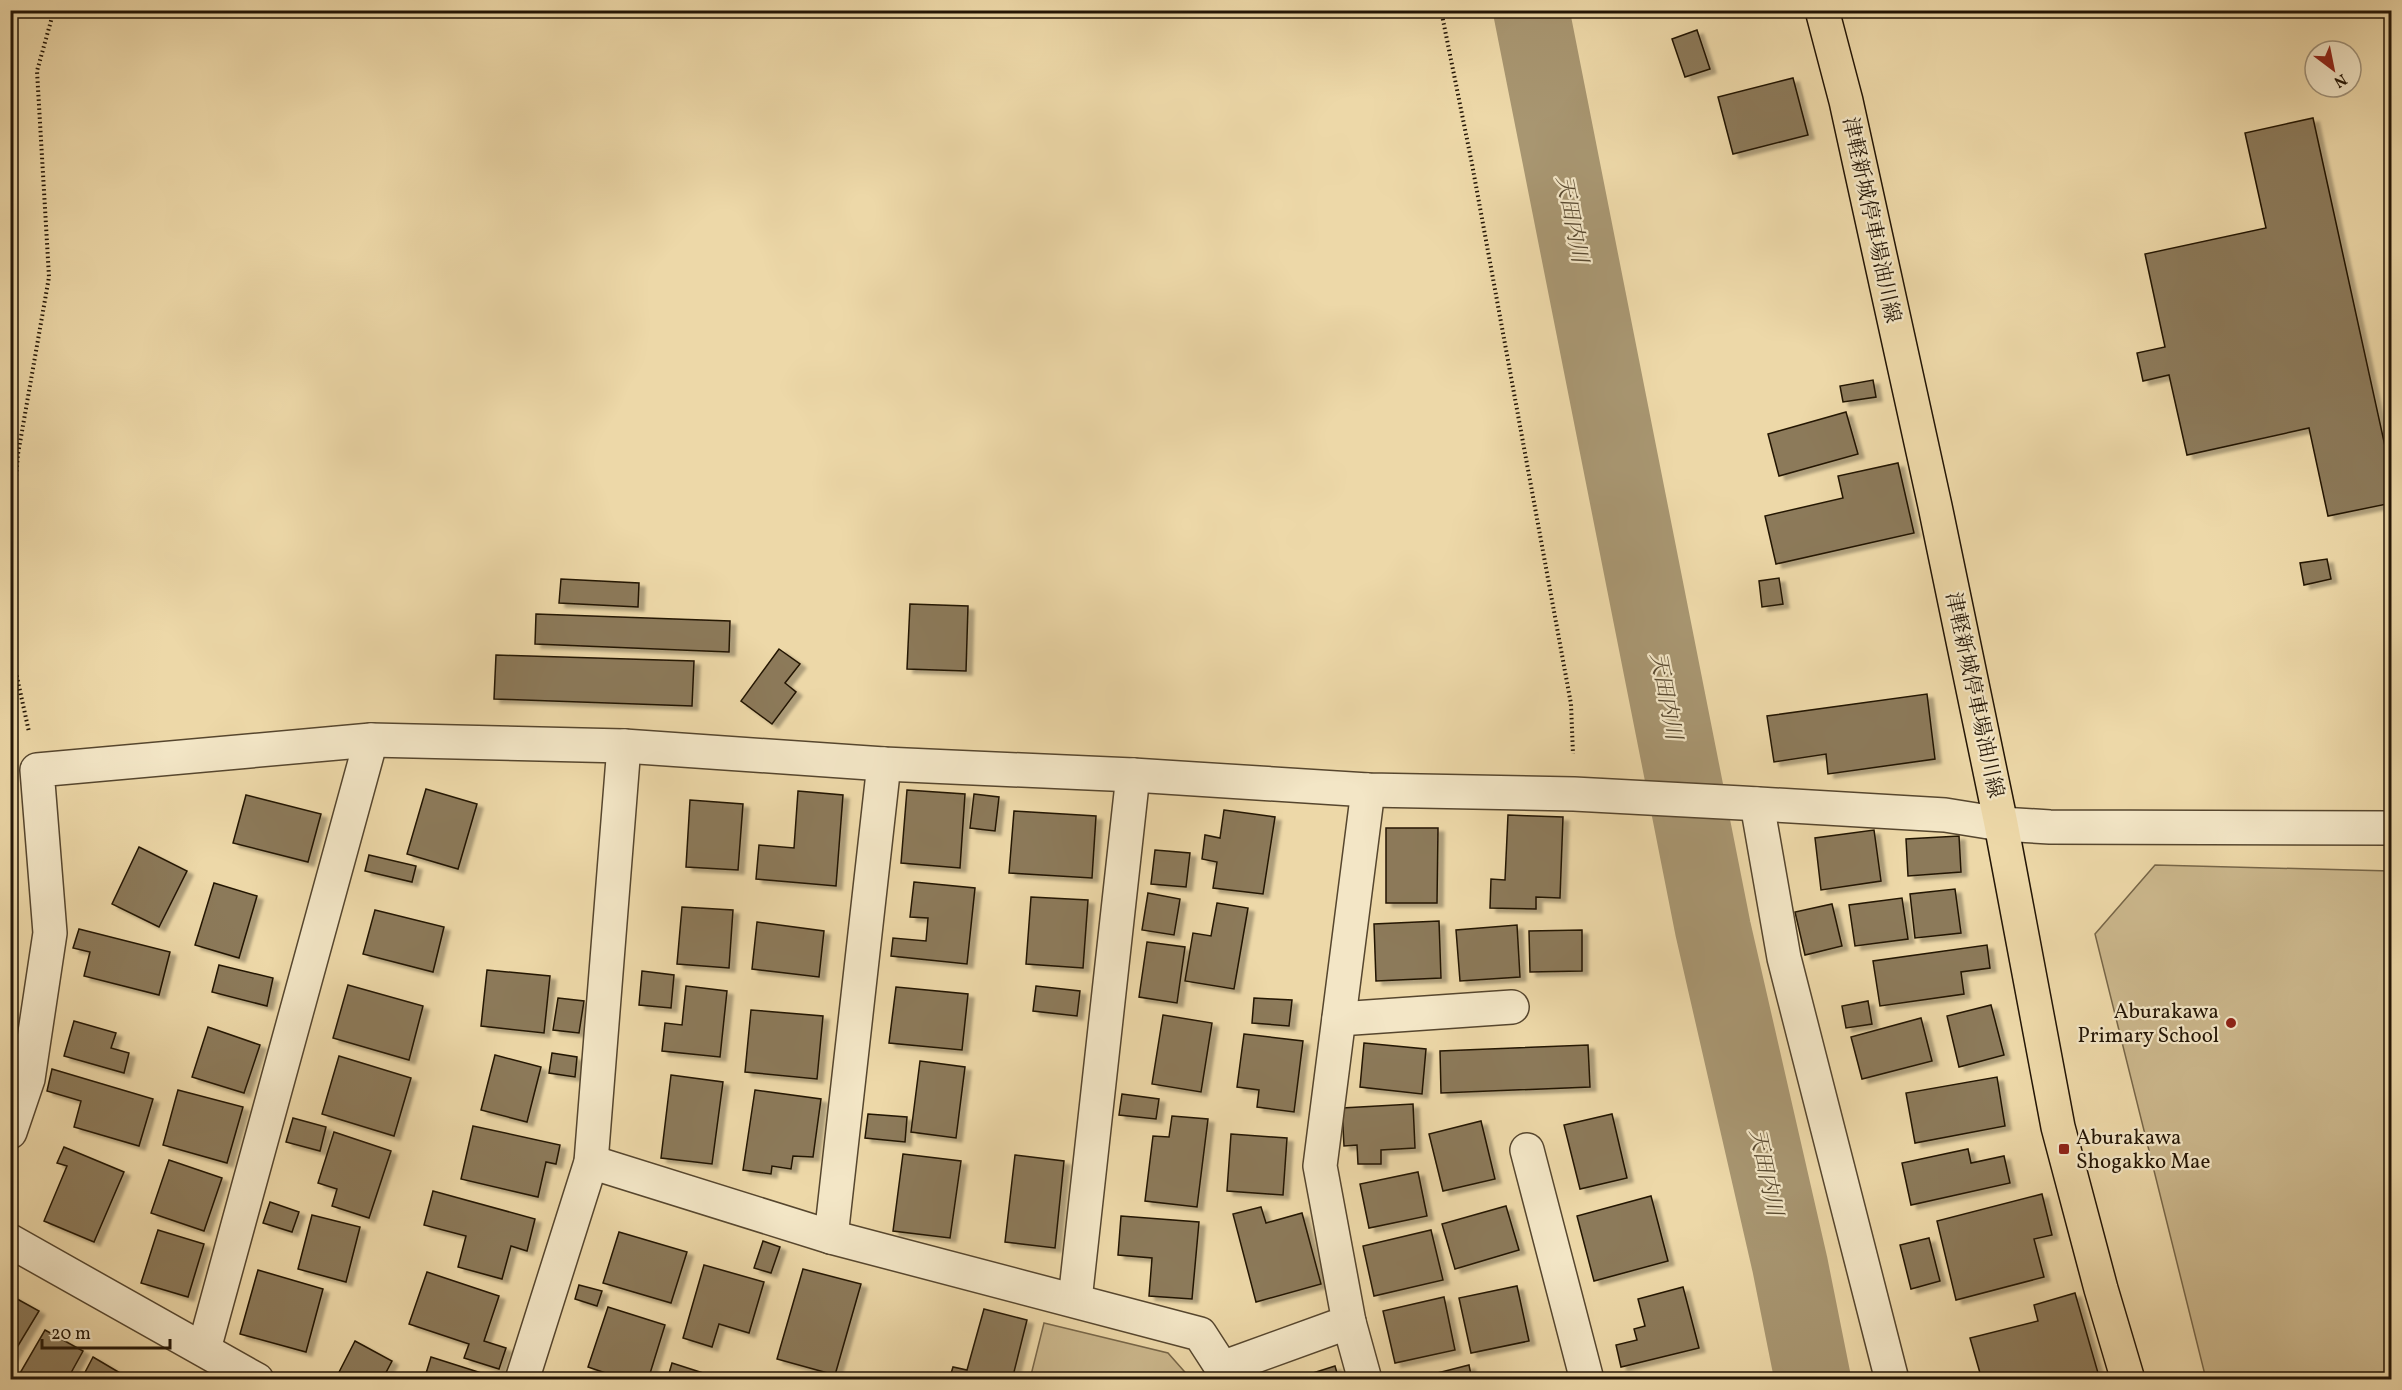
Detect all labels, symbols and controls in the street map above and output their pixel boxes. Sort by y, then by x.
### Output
north arrow [2303,39,2363,99]
text: N [2329,68,2351,93]
street label: 津軽新城停車場油川線 [1835,115,1907,326]
water label: 天田内川 [1547,173,1595,268]
street label: 津軽新城停車場油川線 [1938,590,2010,801]
water label: 天田内川 [1641,650,1689,745]
place label: Aburakawa Primary School [2078,998,2219,1051]
marker: Aburakawa Primary School [2224,1016,2238,1030]
place label: Aburakawa Shogakko Mae [2076,1124,2210,1177]
water label: 天田内川 [1740,1126,1789,1221]
marker: Aburakawa Shogakko Mae [2057,1142,2071,1156]
scale bar [42,1312,170,1350]
text: 20 m [51,1322,91,1347]

